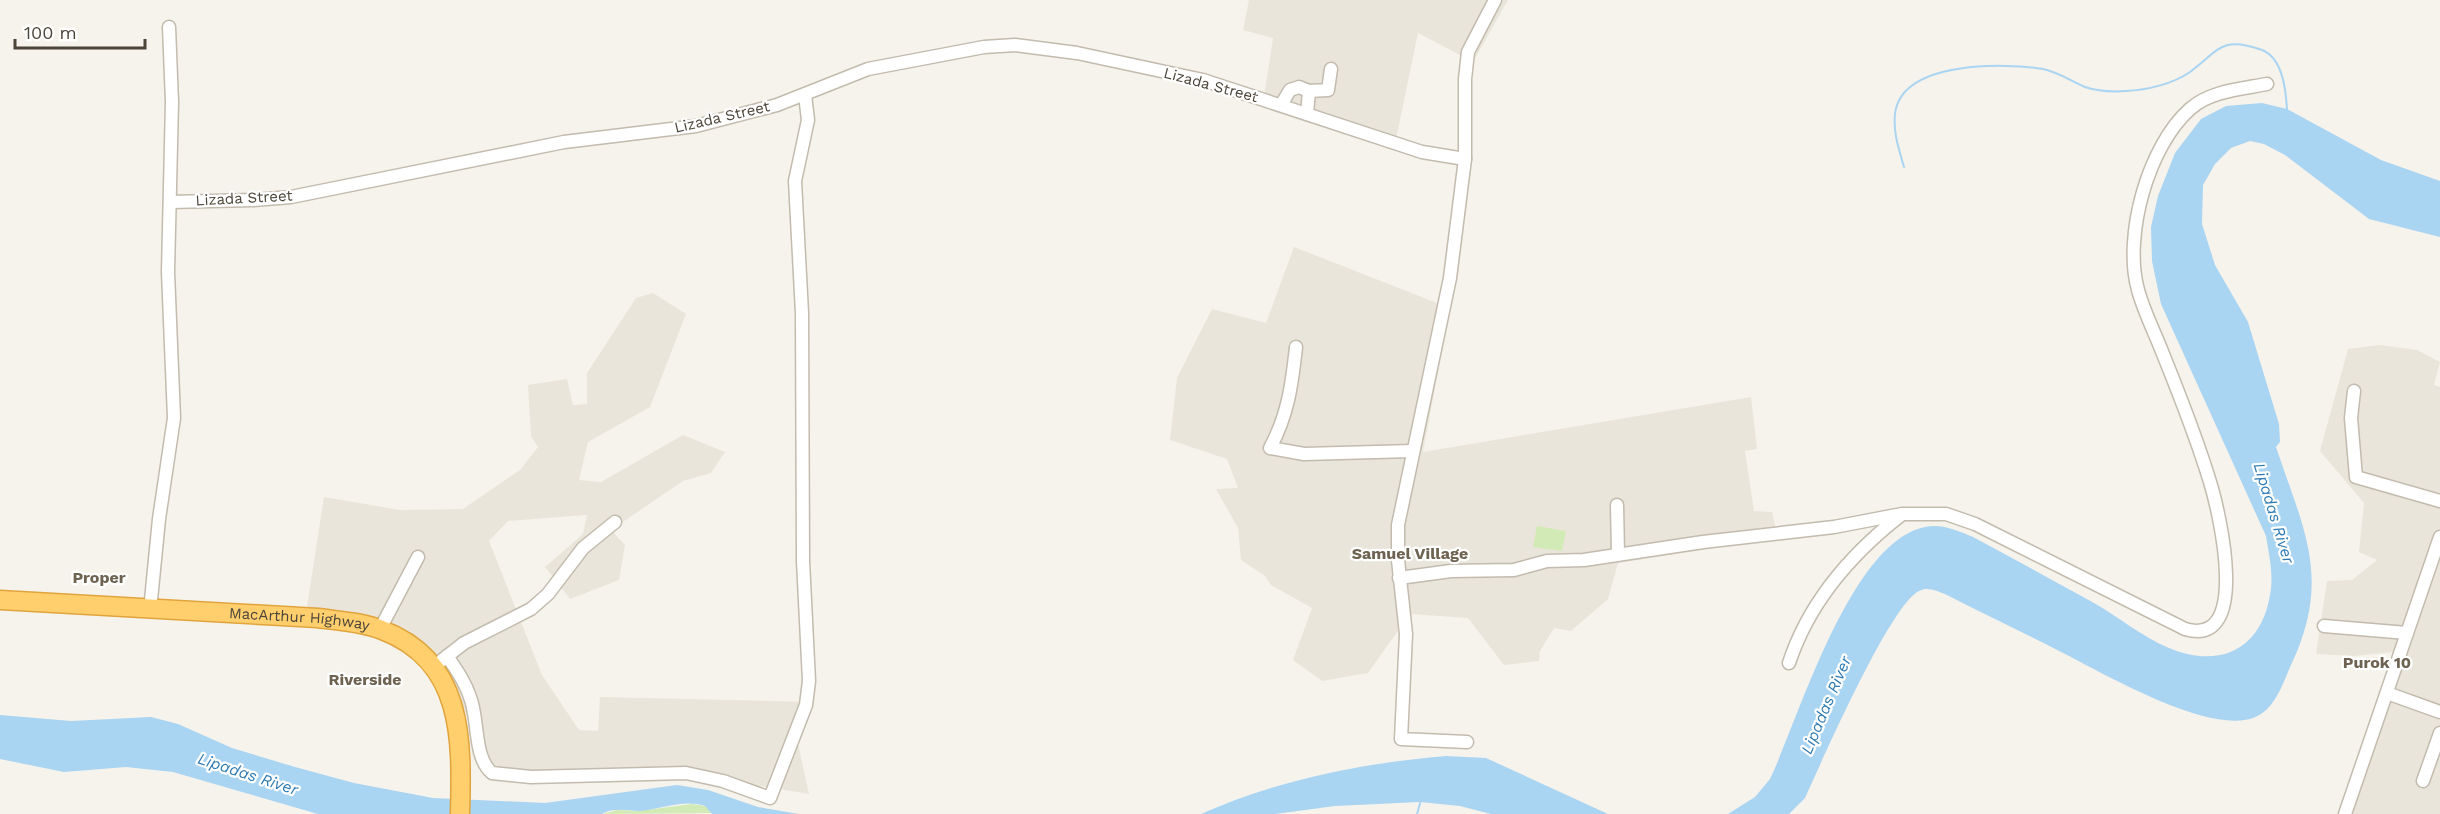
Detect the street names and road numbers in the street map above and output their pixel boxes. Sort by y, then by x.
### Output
street label: Lizada Street [1162,64,1261,106]
street label: Lizada Street [673,97,772,137]
street label: Lizada Street [195,186,294,210]
street label: MacArthur Highway [228,604,372,635]

